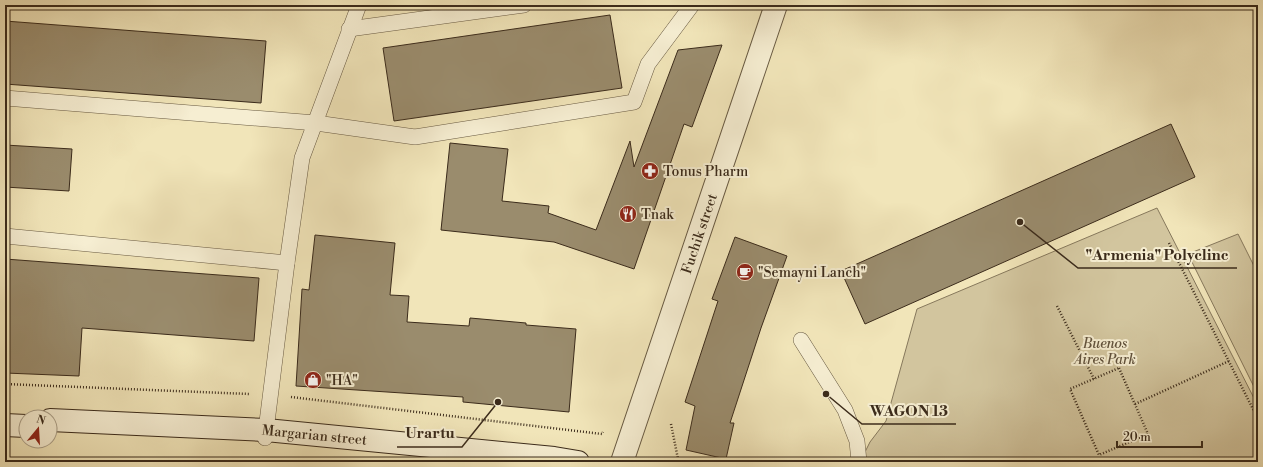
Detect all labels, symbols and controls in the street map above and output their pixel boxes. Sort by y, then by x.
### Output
pharmacy icon: Tonus Pharm [640,161,660,181]
place label: Tonus Pharm [663,163,748,181]
street label: Fuchik street [678,191,722,276]
restaurant icon: Tnak [618,204,638,224]
place label: Tnak [641,206,674,224]
callout: "Armenia" Polyclinc [1078,241,1237,268]
text: "Armenia" Polyclinc [1085,246,1229,265]
cafe icon: "Semayni Lanch" [735,262,755,282]
place label: "Semayni Lanch" [758,264,866,282]
park label: Buenos Aires Park [1072,335,1136,369]
shop icon: "HA" [303,370,323,390]
place label: "HA" [326,372,358,390]
callout: WAGON 13 [862,397,956,424]
text: WAGON 13 [869,402,948,421]
north arrow [18,409,58,449]
text: N [34,412,47,429]
callout: Urartu [397,420,462,447]
street label: Margarian street [261,422,368,450]
scale bar [1117,423,1202,449]
text: Urartu [405,424,455,443]
text: 20 m [1123,430,1151,445]

